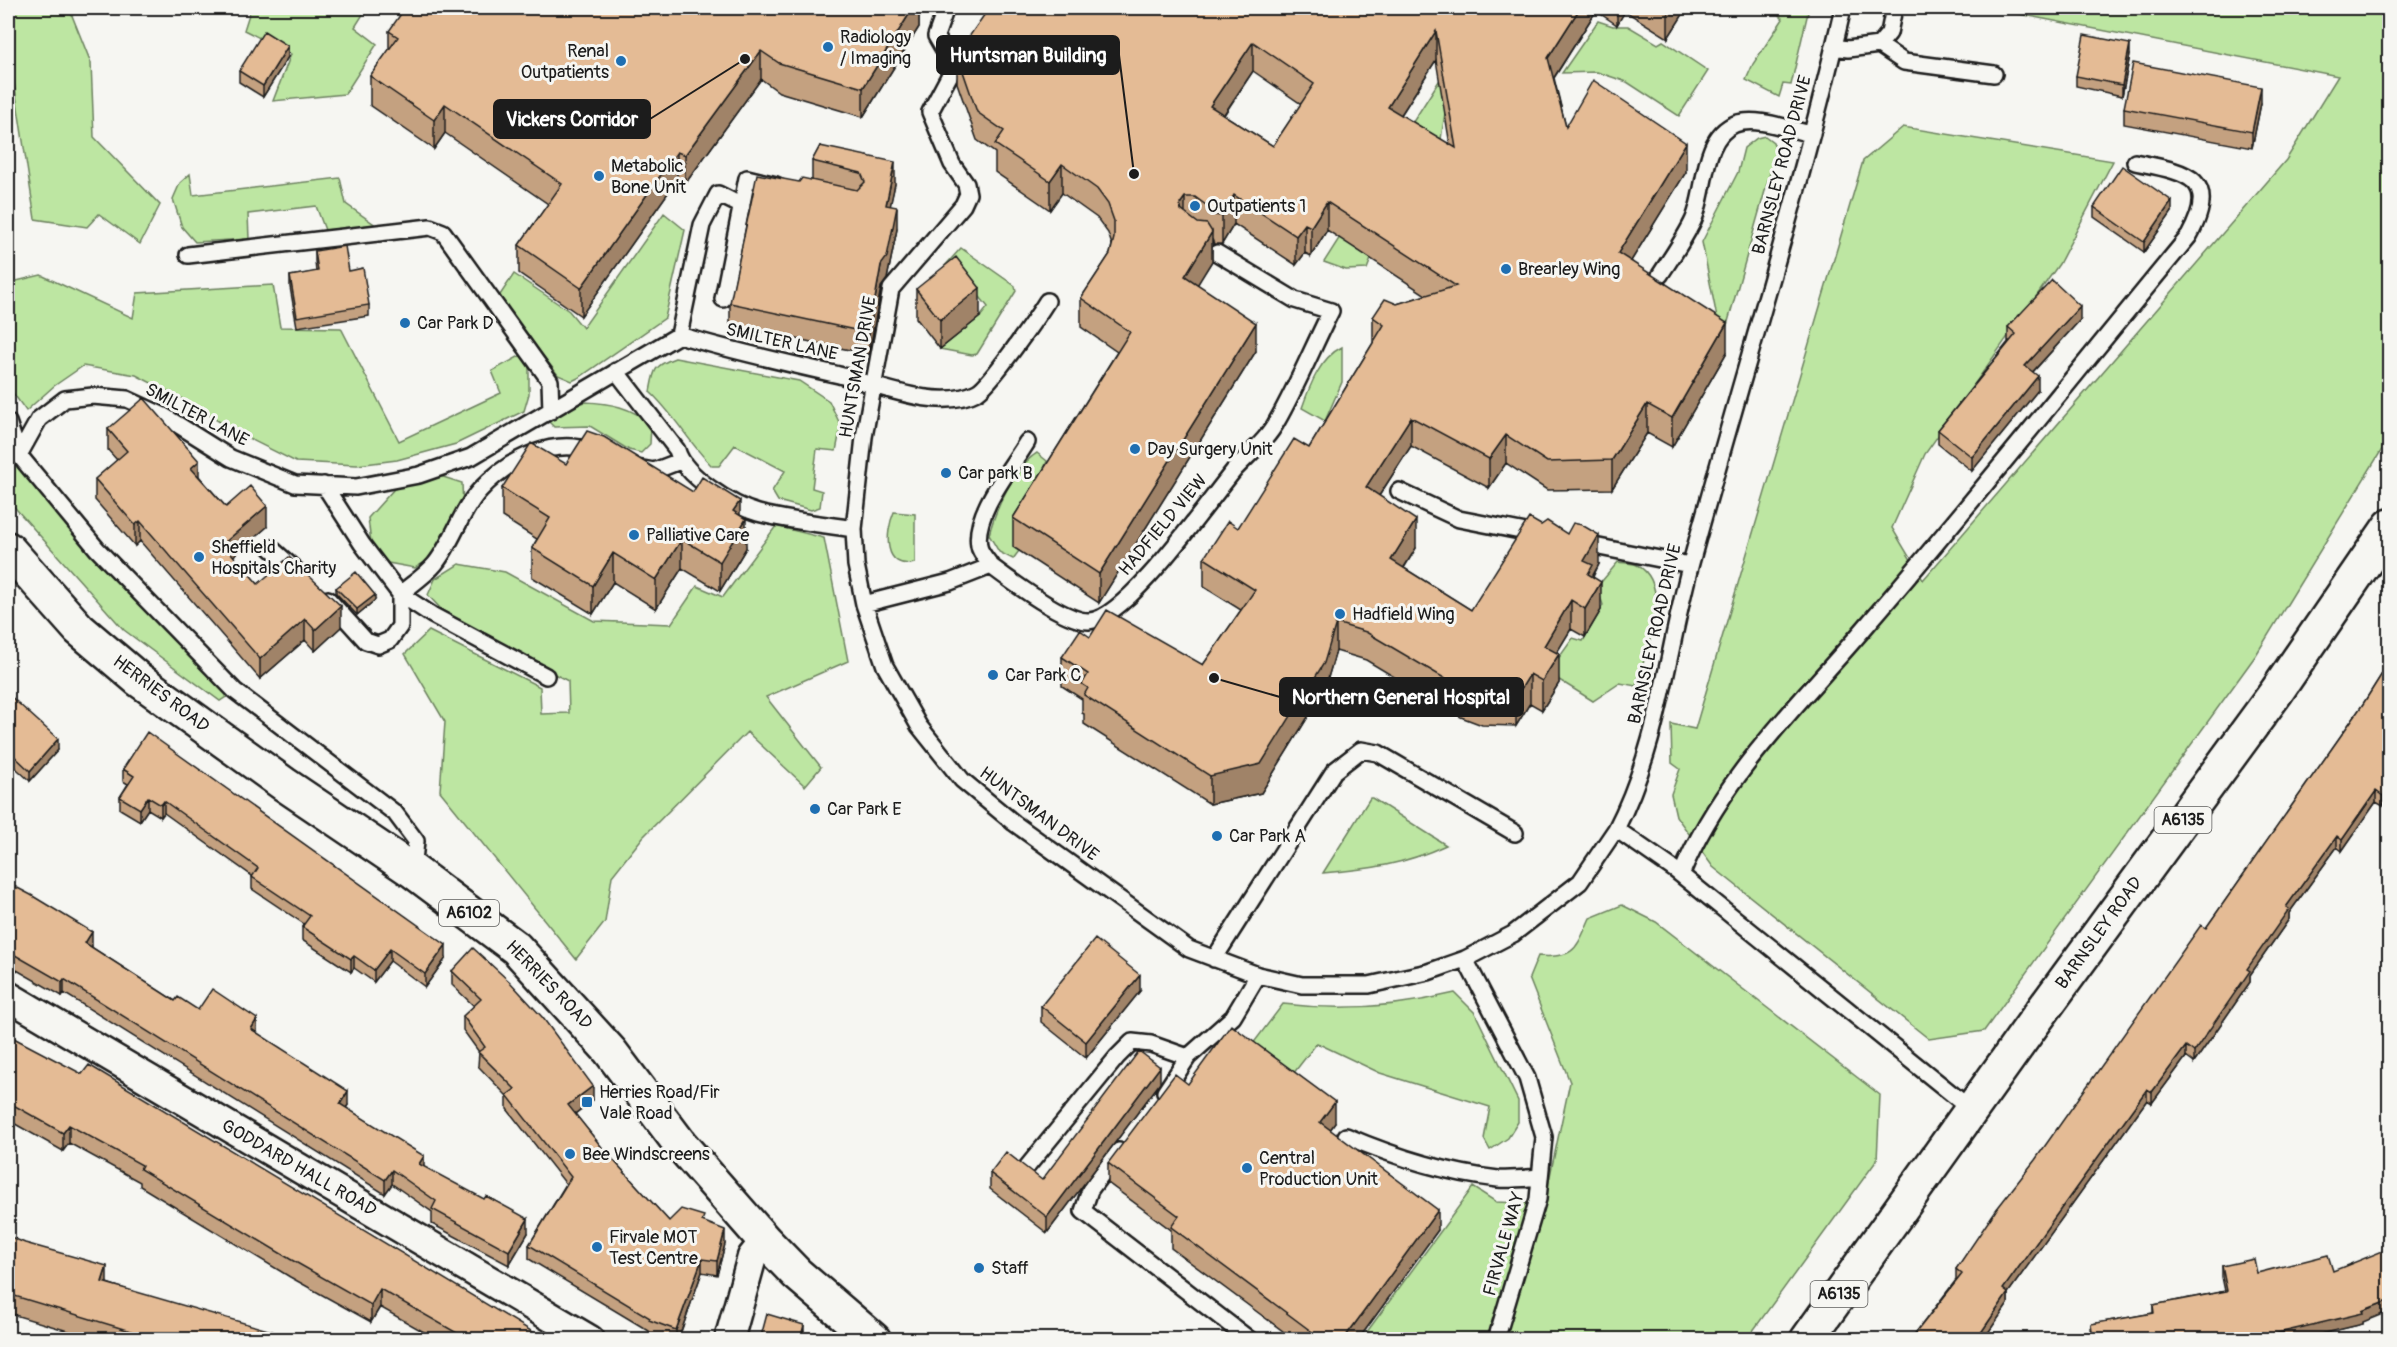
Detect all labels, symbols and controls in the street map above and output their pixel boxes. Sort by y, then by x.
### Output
place label: Radiology / Imaging [840,26,911,70]
callout: Huntsman Building [937,36,1119,74]
place label: Renal Outpatients [521,40,609,84]
marker: Radiology / Imaging [821,40,835,54]
text: Huntsman Building [949,43,1107,68]
marker: Renal Outpatients [614,54,628,68]
street label: BARNSLEY ROAD DRIVE [1747,73,1817,257]
callout: Vickers Corridor [494,100,650,138]
text: Vickers Corridor [506,107,639,132]
place label: Metabolic Bone Unit [611,155,687,199]
marker: Metabolic Bone Unit [592,169,606,183]
place label: Outpatients 1 [1207,195,1306,218]
marker: Outpatients 1 [1188,199,1202,213]
place label: Brearley Wing [1518,258,1620,281]
marker: Brearley Wing [1499,262,1513,276]
street label: HUNTSMAN DRIVE [834,294,882,440]
place label: Car Park D [417,312,494,335]
marker: Car Park D [398,316,412,330]
street label: SMILTER LANE [724,318,840,366]
street label: SMILTER LANE [141,378,253,452]
place label: Day Surgery Unit [1147,438,1273,461]
marker: Day Surgery Unit [1128,442,1142,456]
place label: Car park B [958,462,1033,485]
marker: Car park B [939,466,953,480]
street label: HADFIELD VIEW [1114,470,1212,580]
place label: Palliative Care [646,524,750,547]
marker: Palliative Care [627,528,641,542]
place label: Sheffield Hospitals Charity [211,536,336,580]
street label: BARNSLEY ROAD DRIVE [1623,542,1687,726]
marker: Sheffield Hospitals Charity [192,550,206,564]
place label: Hadfield Wing [1352,603,1455,626]
marker: Hadfield Wing [1333,607,1347,621]
street label: HERRIES ROAD [108,650,214,738]
place label: Car Park C [1005,664,1081,687]
marker: Car Park C [986,668,1000,682]
callout: Northern General Hospital [1280,678,1523,716]
text: Northern General Hospital [1292,685,1510,710]
street label: HUNTSMAN DRIVE [975,762,1103,866]
place label: Car Park E [827,798,902,821]
marker: Car Park E [808,802,822,816]
road number: A6135 [2154,807,2212,833]
place label: Car Park A [1229,825,1306,848]
marker: Car Park A [1210,829,1224,843]
street label: BARNSLEY ROAD [2050,872,2148,994]
road number: A6102 [439,900,499,926]
street label: HERRIES ROAD [501,936,597,1034]
place label: Herries Road/Fir Vale Road [599,1081,720,1125]
marker: Herries Road/Fir Vale Road [580,1095,594,1109]
street label: GODDARD HALL ROAD [217,1114,381,1222]
place label: Bee Windscreens [582,1143,710,1166]
marker: Bee Windscreens [563,1147,577,1161]
place label: Central Production Unit [1259,1147,1379,1191]
marker: Central Production Unit [1240,1161,1254,1175]
street label: FIRVALE WAY [1478,1189,1530,1299]
place label: Firvale MOT Test Centre [609,1226,698,1270]
marker: Firvale MOT Test Centre [590,1240,604,1254]
place label: Staff [991,1257,1029,1280]
marker: Staff [972,1261,986,1275]
road number: A6135 [1810,1281,1868,1307]

